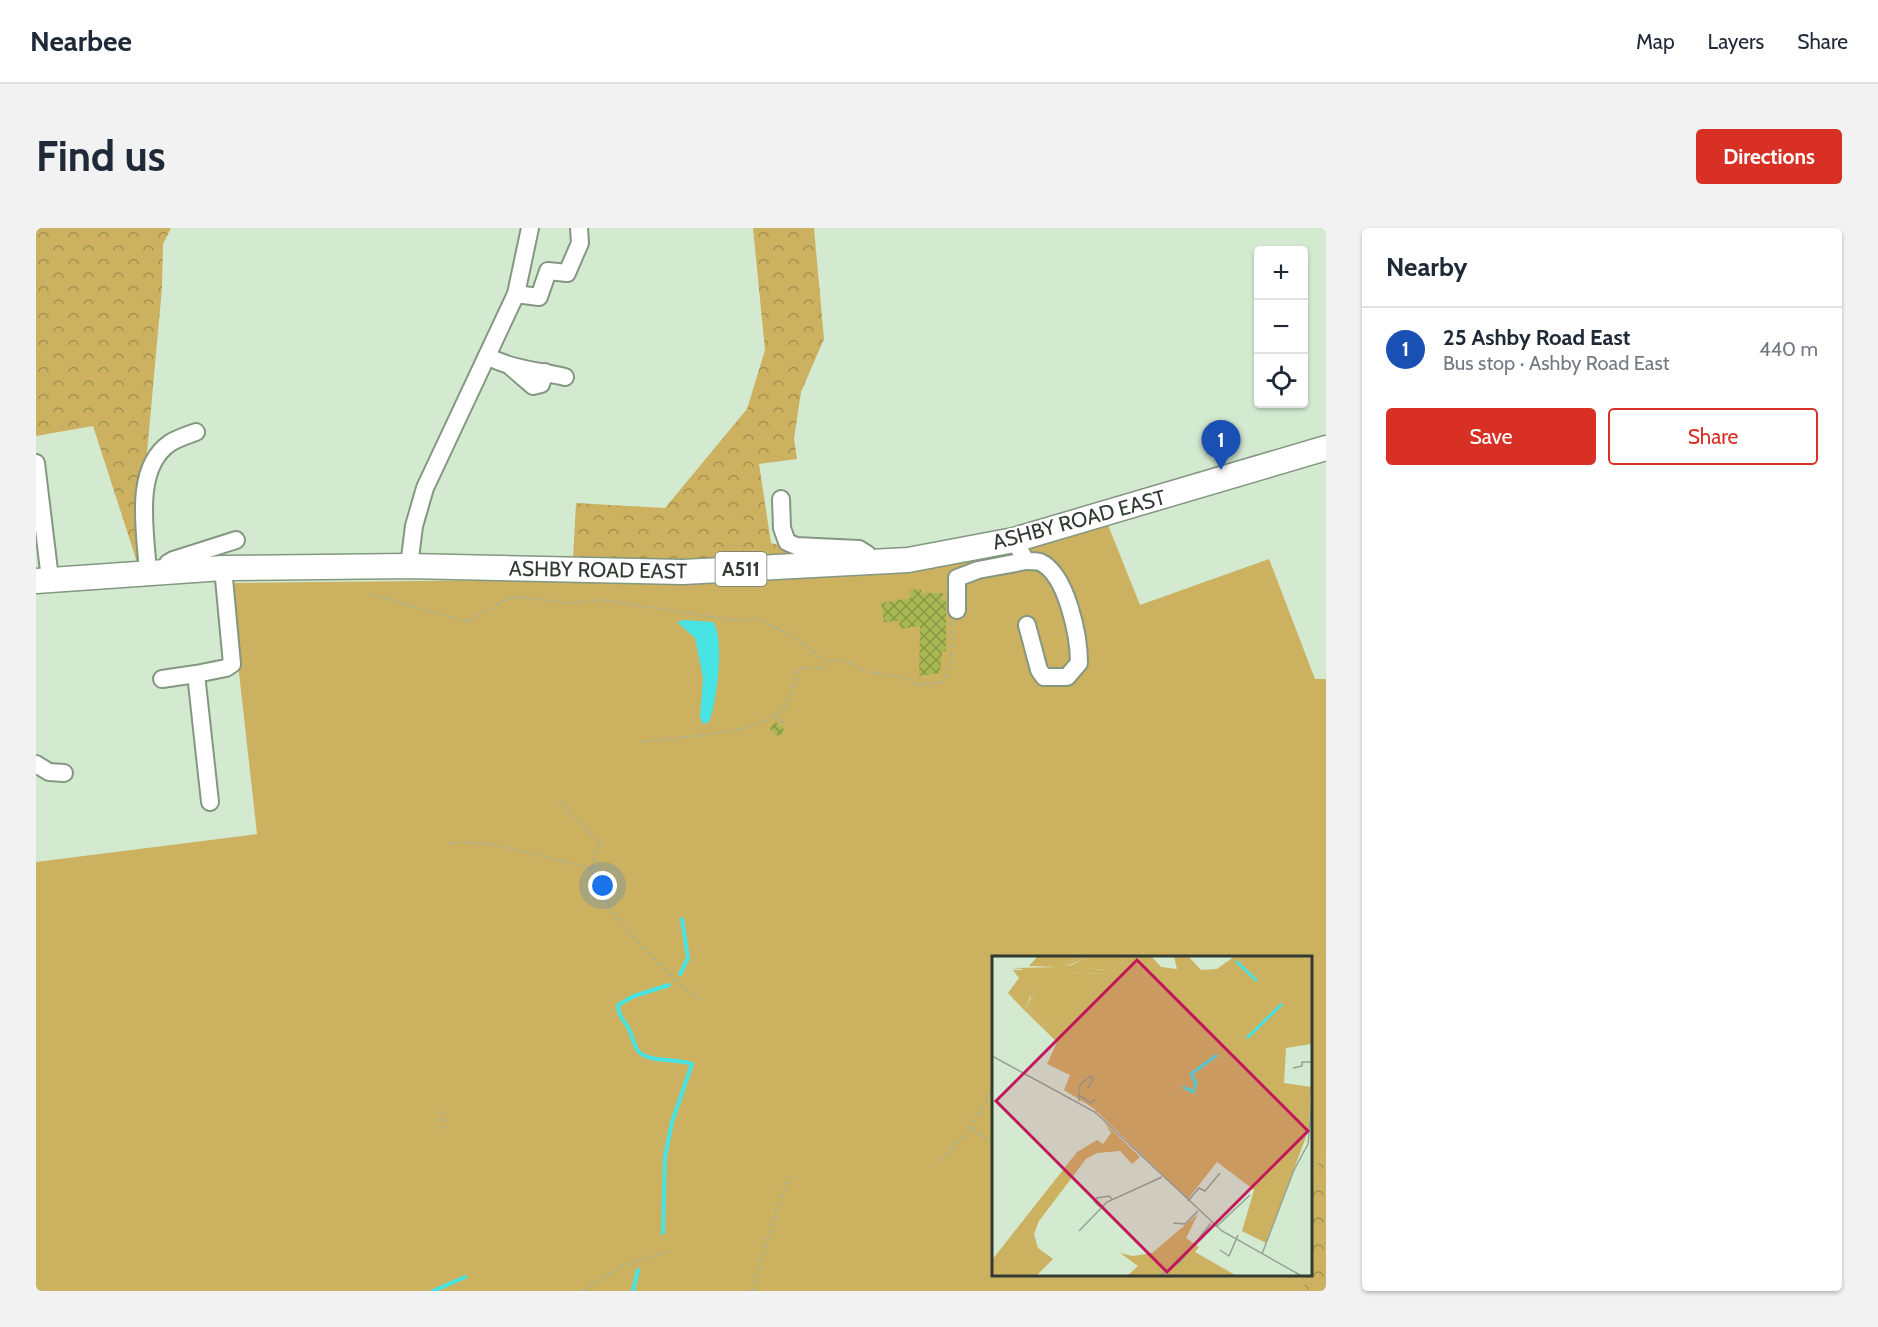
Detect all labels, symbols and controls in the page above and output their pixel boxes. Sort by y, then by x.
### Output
text: Nearbee [30,24,132,58]
text: Map [1636,29,1675,54]
text: Layers [1708,29,1764,54]
text: Share [1797,29,1848,54]
button: Directions [1696,129,1842,184]
text: Find us [36,130,165,182]
map controls [1254,246,1308,408]
button: + [1254,246,1308,300]
text: Nearby [1386,251,1467,283]
button: − [1254,300,1308,354]
text: 25 Ashby Road East [1443,324,1630,351]
text: 1 [1402,337,1409,361]
text: 440 m [1759,337,1818,361]
text: Bus stop · Ashby Road East [1443,351,1669,375]
button: locate [1254,354,1308,408]
button: Save [1386,408,1596,465]
button: Share [1608,408,1818,465]
pin: 1 [1202,420,1240,470]
street label: ASHBY ROAD EAST [990,484,1168,555]
road number: A511 [716,552,766,586]
street label: ASHBY ROAD EAST [509,555,687,584]
your location [588,871,617,900]
inset map [992,956,1311,1276]

